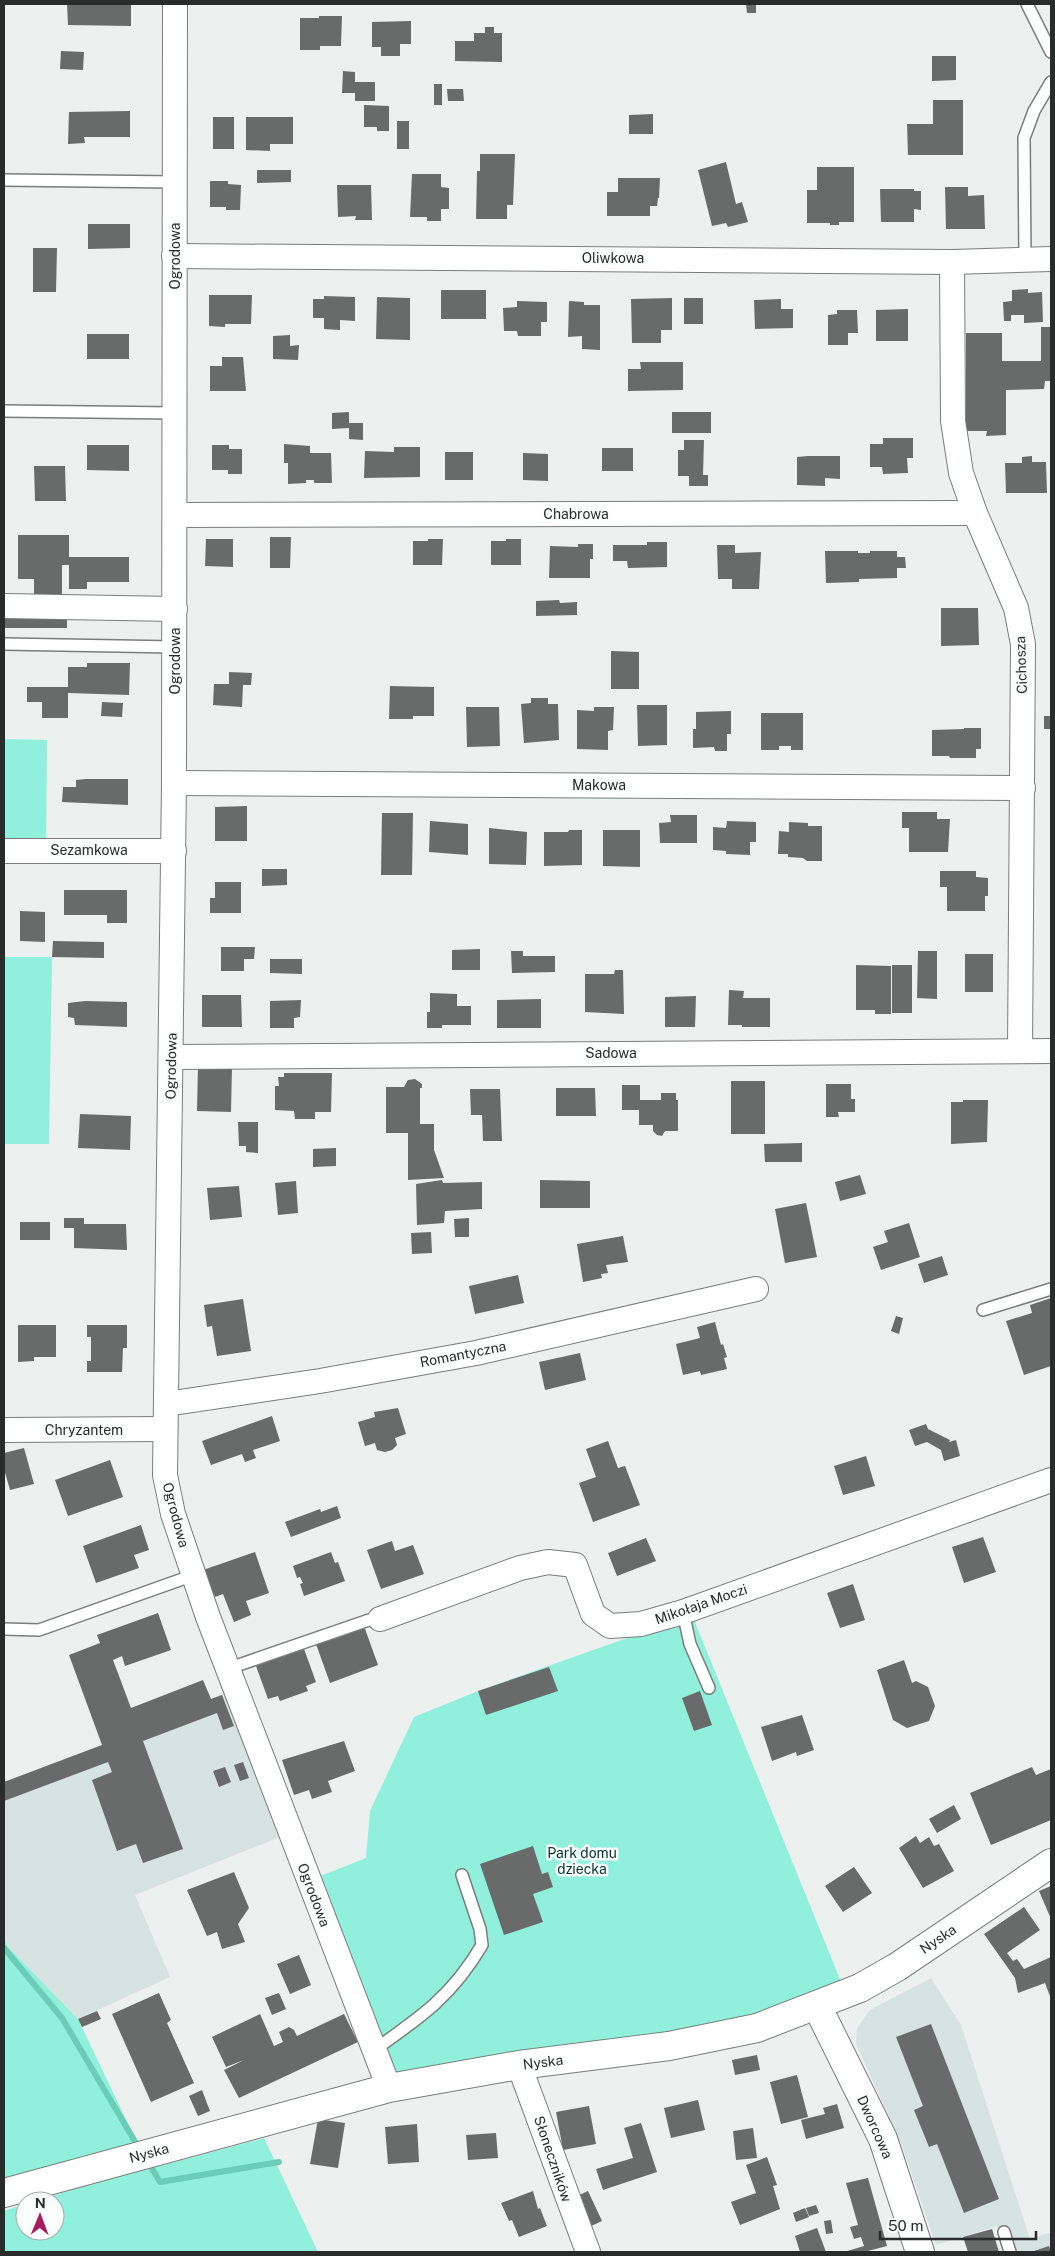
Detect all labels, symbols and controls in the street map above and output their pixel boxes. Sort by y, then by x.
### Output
street label: Ogrodowa [167,223,183,289]
street label: Oliwkowa [582,250,644,266]
street label: Chabrowa [543,506,609,522]
street label: Ogrodowa [167,628,183,694]
street label: Cichosza [1012,636,1030,694]
street label: Makowa [572,777,626,793]
street label: Sezamkowa [50,842,128,858]
street label: Ogrodowa [162,1032,180,1100]
street label: Sadowa [585,1045,637,1061]
street label: Romantyczna [419,1338,507,1370]
street label: Chryzantem [45,1422,123,1438]
street label: Ogrodowa [160,1481,192,1549]
street label: Mikołaja Moczi [653,1581,749,1627]
park label: Park domu dziecka [547,1845,617,1877]
street label: Ogrodowa [295,1861,333,1929]
street label: Nyska [917,1921,959,1957]
street label: Nyska [522,2052,564,2072]
street label: Dworcowa [854,2093,896,2161]
street label: Słoneczników [531,2114,575,2204]
street label: Nyska [127,2140,171,2166]
north arrow [15,2191,65,2241]
text: N [35,2195,46,2211]
scale bar [880,2208,1036,2240]
text: 50 m [888,2217,923,2234]

